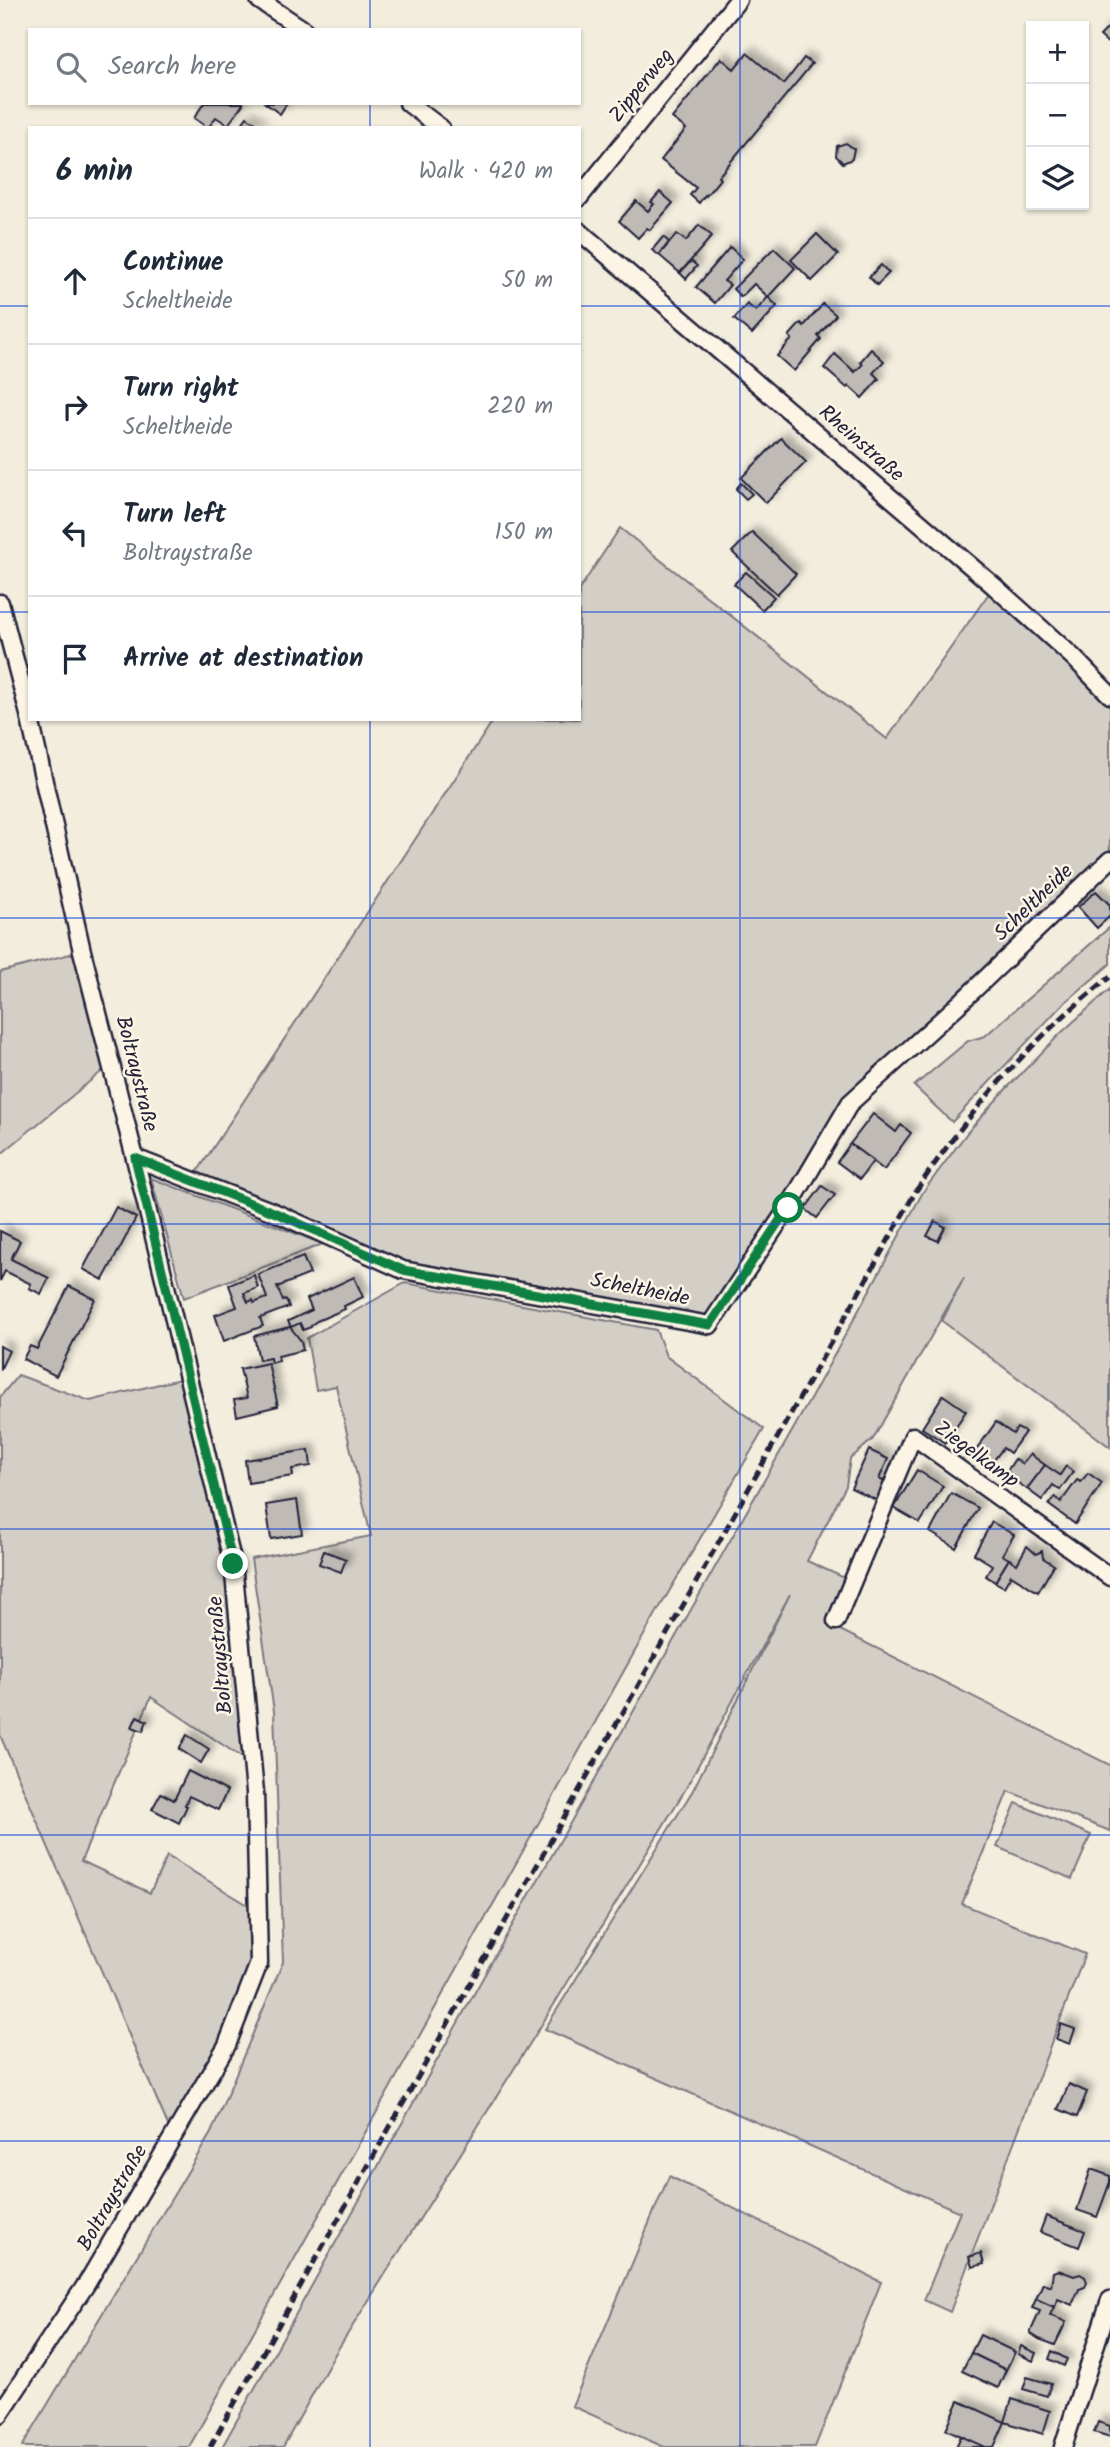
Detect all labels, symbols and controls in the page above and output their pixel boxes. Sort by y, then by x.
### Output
map controls [1026,21,1089,210]
button: + [1026,21,1089,84]
search box [28,28,581,105]
street label: Zipperweg [601,41,683,131]
text: Search here [108,46,236,88]
icon: search [52,48,90,86]
button: − [1026,84,1089,147]
button: layers [1026,147,1089,210]
text: 6 min [56,148,133,196]
text: Walk · 420 m [419,154,553,190]
text: Continue [123,242,224,284]
icon: ahead [56,262,94,300]
text: 50 m [502,263,553,299]
text: Scheltheide [123,284,233,320]
text: Turn right [123,368,239,410]
icon: right [56,388,94,426]
text: 220 m [487,389,553,425]
street label: Rheinstraße [811,397,912,491]
text: Scheltheide [123,410,233,446]
text: Turn left [123,494,226,536]
icon: left [56,514,94,552]
text: 150 m [494,515,553,551]
text: Boltraystraße [123,536,253,572]
text: Arrive at destination [123,638,363,680]
icon: arrive [56,640,94,678]
street label: Scheltheide [987,856,1082,950]
street label: Boltraystraße [106,1013,166,1136]
route start [772,1192,803,1223]
street label: Scheltheide [588,1264,693,1316]
street label: Ziegelkamp [926,1413,1026,1497]
route end [217,1548,248,1579]
street label: Boltraystraße [199,1594,243,1715]
street label: Boltraystraße [69,2138,157,2258]

